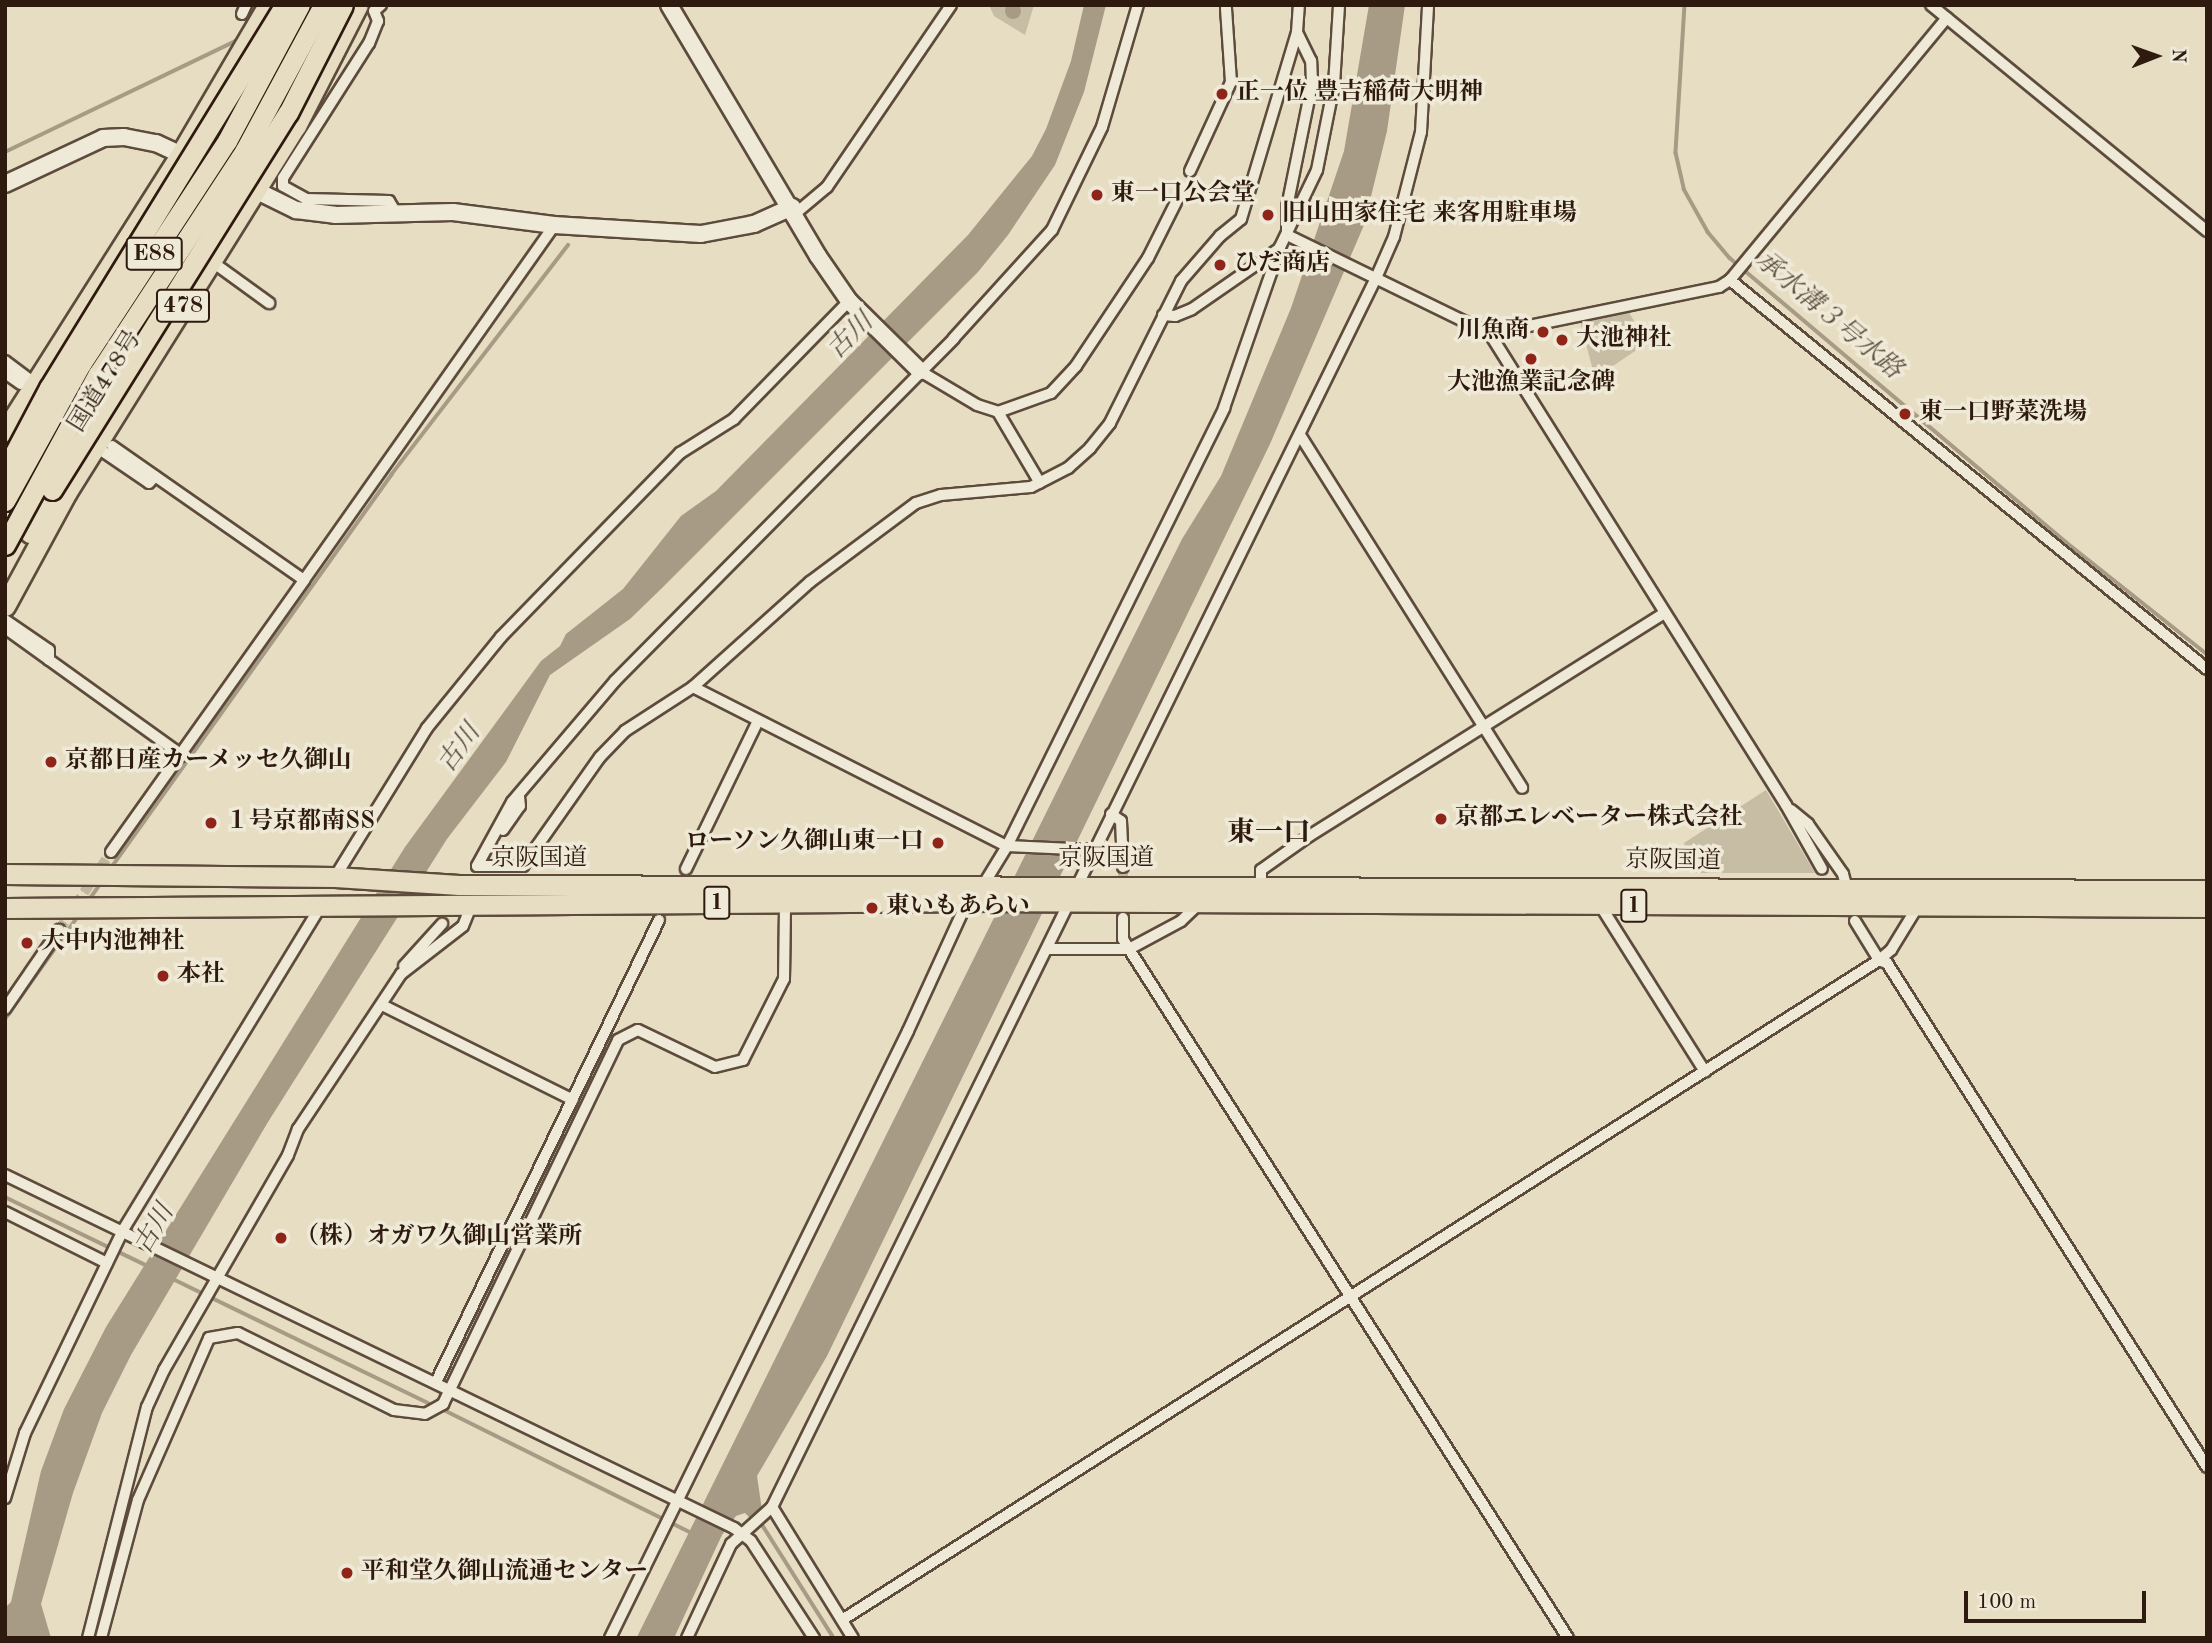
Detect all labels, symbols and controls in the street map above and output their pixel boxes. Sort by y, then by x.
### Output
north arrow [2121,21,2191,91]
text: N [2168,48,2187,63]
place label: 正一位 豊吉稲荷大明神 [1236,80,1483,108]
marker: 正一位 豊吉稲荷大明神 [1214,86,1230,102]
place label: 東一口公会堂 [1111,181,1255,209]
marker: 東一口公会堂 [1089,187,1105,203]
place label: 旧山田家住宅 来客用駐車場 [1282,201,1577,229]
marker: 旧山田家住宅 来客用駐車場 [1260,207,1276,223]
road number: E88 [124,234,184,274]
water label: 承水溝３号水路 [1748,246,1908,386]
place label: ひだ商店 [1234,251,1330,279]
marker: ひだ商店 [1212,257,1228,273]
road number: 478 [155,286,211,326]
water label: 古川 [822,308,880,366]
place label: 川魚商 [1457,318,1529,346]
marker: 川魚商 [1535,324,1551,340]
street label: 国道478号 [64,326,148,438]
place label: 大池神社 [1576,326,1672,354]
marker: 大池神社 [1554,332,1570,348]
marker: 大池漁業記念碑 [1523,351,1539,367]
place label: 大池漁業記念碑 [1447,370,1615,398]
place label: 東一口野菜洗場 [1919,400,2087,428]
marker: 東一口野菜洗場 [1897,406,1913,422]
water label: 古川 [432,719,488,779]
place label: 京都日産カーメッセ久御山 [65,748,353,776]
marker: 京都日産カーメッセ久御山 [43,754,59,770]
place label: 京都エレベーター株式会社 [1455,805,1743,833]
place label: １号京都南SS [225,809,375,837]
marker: 京都エレベーター株式会社 [1433,811,1449,827]
marker: １号京都南SS [203,815,219,831]
district label: 東一口 [1227,817,1311,851]
place label: ローソン久御山東一口 [684,829,924,857]
marker: ローソン久御山東一口 [930,835,946,851]
street label: 京阪国道 [491,846,587,874]
street label: 京阪国道 [1058,846,1154,874]
street label: 京阪国道 [1625,847,1721,877]
road number: 1 [703,884,731,922]
road number: 1 [1620,886,1648,925]
place label: 東いもあらい [886,894,1030,922]
marker: 東いもあらい [864,900,880,916]
place label: 大中内池神社 [41,929,185,957]
marker: 大中内池神社 [19,935,35,951]
place label: 本社 [177,962,225,990]
marker: 本社 [155,968,171,984]
water label: 古川 [128,1200,182,1260]
place label: （株）オガワ久御山営業所 [295,1224,583,1252]
marker: （株）オガワ久御山営業所 [273,1230,289,1246]
place label: 平和堂久御山流通センター [361,1559,649,1587]
marker: 平和堂久御山流通センター [339,1565,355,1581]
scale bar [1967,1576,2149,1620]
text: 100 m [1977,1592,2036,1613]

